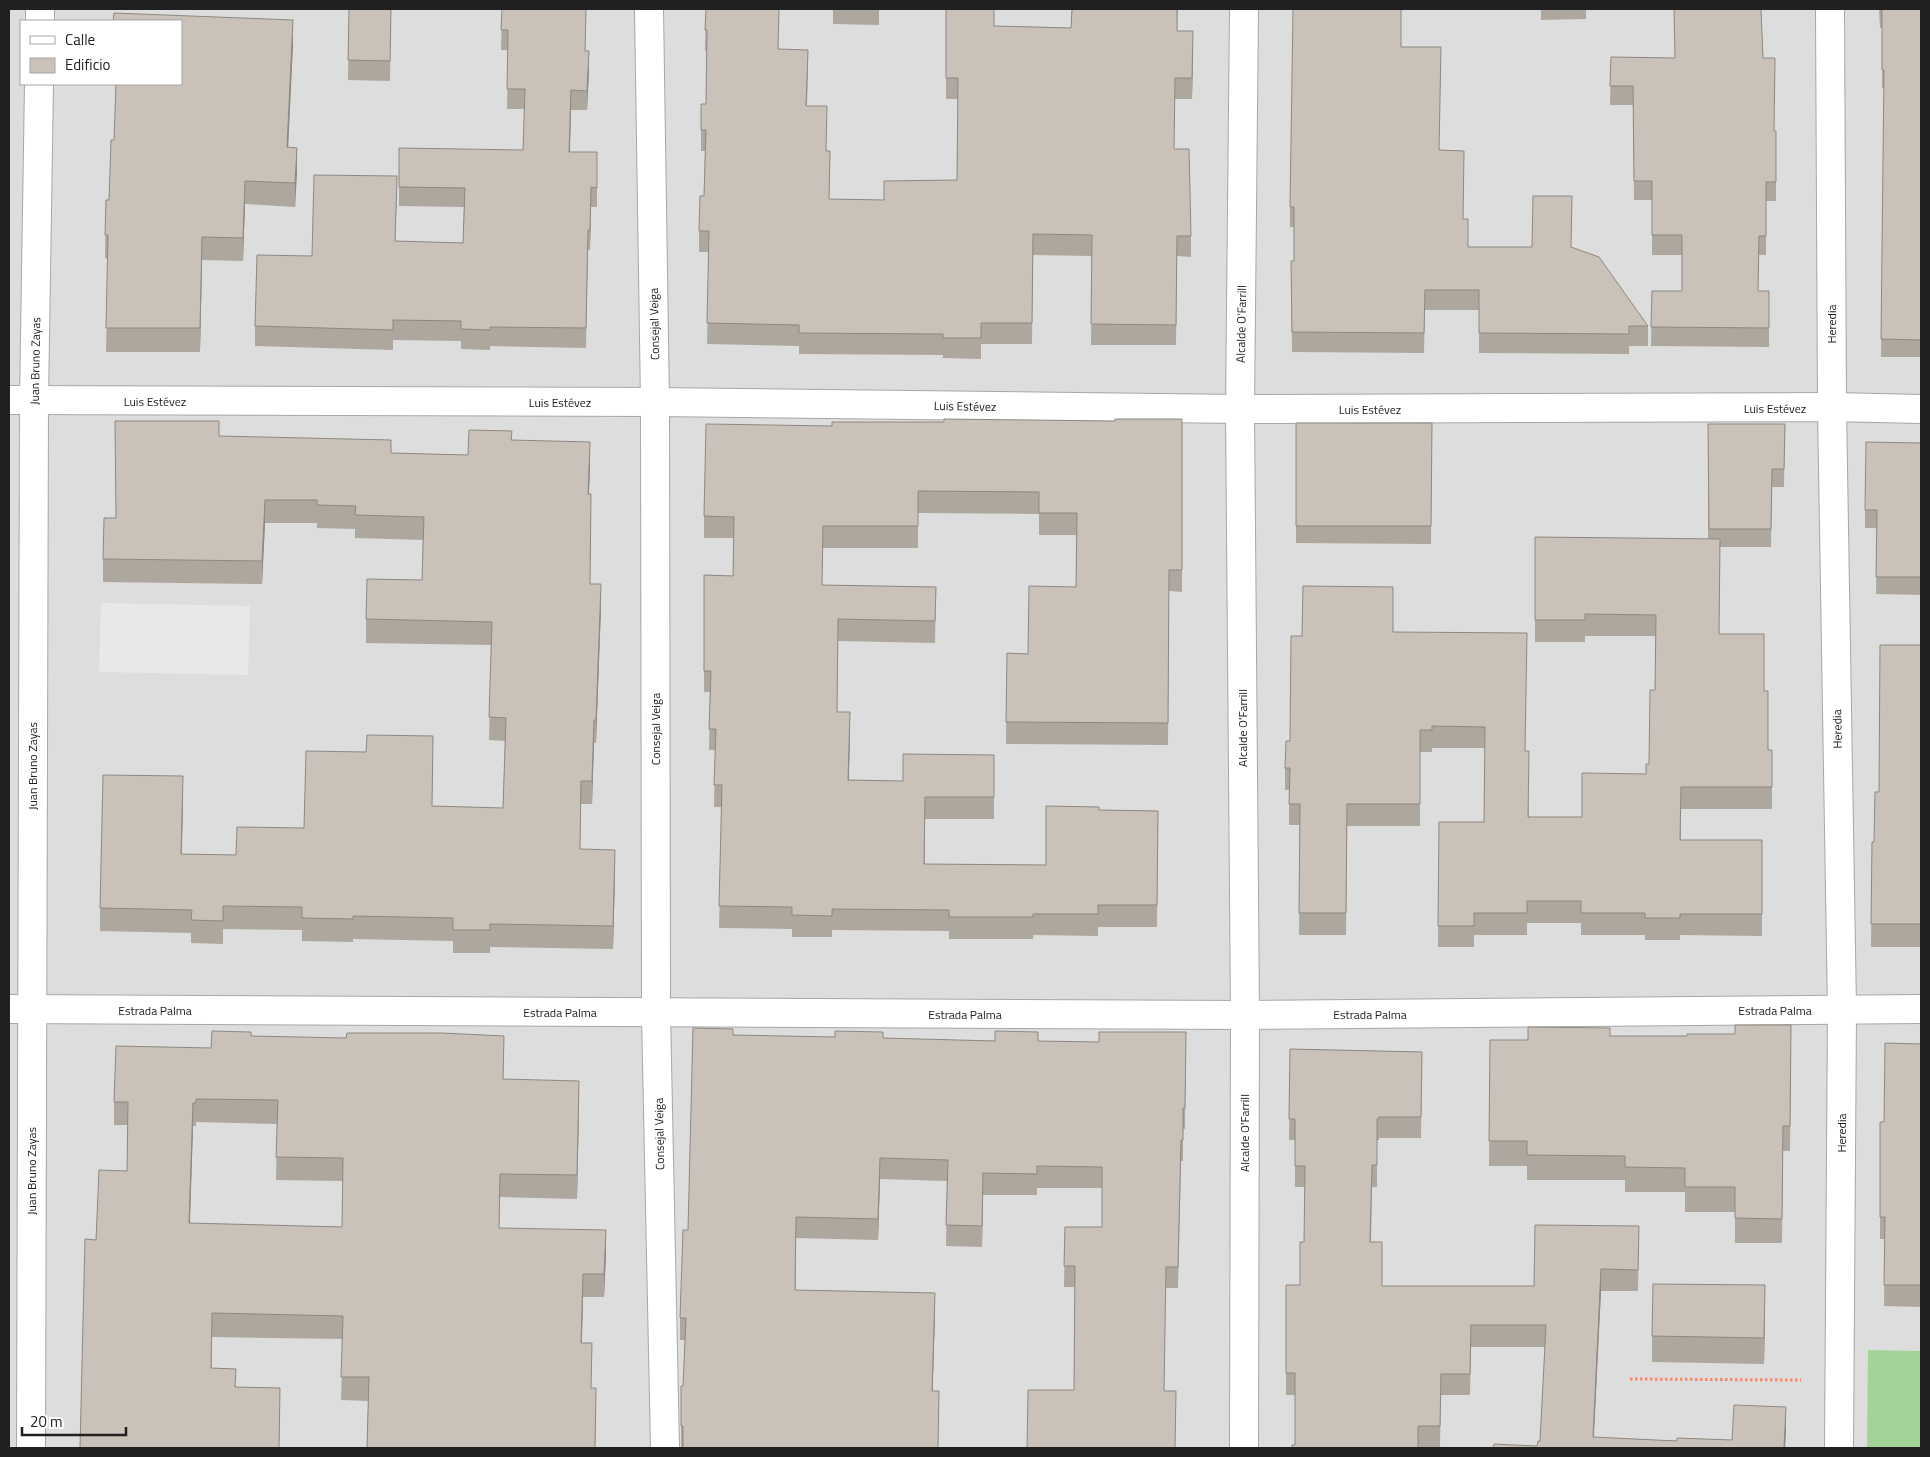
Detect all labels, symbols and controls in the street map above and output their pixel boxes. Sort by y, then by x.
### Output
legend [20,20,182,85]
text: Calle [65,28,95,51]
text: Edificio [65,53,110,76]
street label: Alcalde O'Farrill [1231,285,1251,363]
street label: Consejal Veiga [644,288,664,360]
street label: Heredia [1822,304,1841,344]
street label: Juan Bruno Zayas [25,316,45,405]
street label: Luis Estévez [124,392,186,411]
street label: Luis Estévez [529,393,591,412]
street label: Luis Estévez [934,396,996,416]
street label: Luis Estévez [1744,399,1806,418]
street label: Luis Estévez [1339,400,1401,419]
street label: Alcalde O'Farrill [1233,689,1252,767]
street label: Consejal Veiga [646,693,665,765]
street label: Heredia [1827,709,1847,749]
street label: Juan Bruno Zayas [23,722,42,810]
street label: Estrada Palma [118,1001,192,1020]
street label: Estrada Palma [1738,1001,1812,1020]
street label: Estrada Palma [523,1003,597,1022]
street label: Estrada Palma [928,1005,1002,1024]
street label: Estrada Palma [1333,1005,1407,1024]
street label: Alcalde O'Farrill [1235,1094,1254,1172]
street label: Consejal Veiga [649,1098,669,1170]
street label: Heredia [1832,1113,1851,1153]
street label: Juan Bruno Zayas [22,1127,41,1215]
scale bar [22,1404,126,1436]
text: 20 m [30,1410,63,1433]

